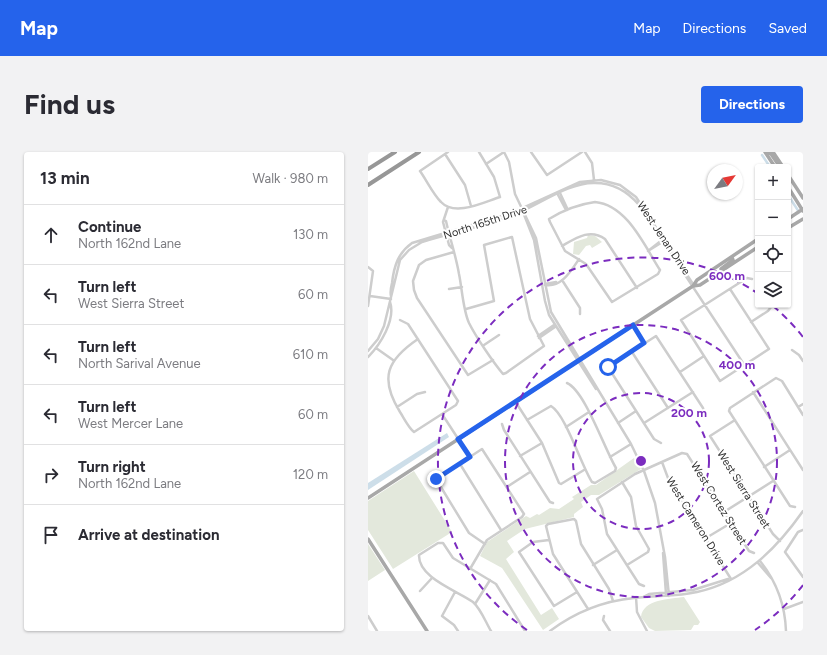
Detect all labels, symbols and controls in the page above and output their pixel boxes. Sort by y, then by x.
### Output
text: Map [20,17,58,40]
text: Map [633,20,661,37]
text: Directions [683,20,746,37]
text: Saved [768,20,807,37]
button: Directions [701,86,803,123]
text: Find us [24,87,115,121]
north arrow [707,164,743,200]
map controls [755,164,791,308]
button: + [755,164,791,200]
text: 13 min [40,168,90,188]
text: Walk · 980 m [253,171,328,186]
street label: West Jenan Drive [634,199,693,277]
button: − [755,200,791,236]
street label: North 165th Drive [442,203,529,242]
text: Continue [78,218,141,236]
icon: ahead [40,224,62,246]
text: 130 m [293,227,328,242]
text: North 162nd Lane [78,236,181,251]
button: locate [755,236,791,272]
text: 600 m [709,269,745,283]
button: layers [755,272,791,308]
text: Turn left [78,278,136,296]
icon: left [40,284,62,306]
text: 60 m [298,287,328,302]
text: West Sierra Street [78,296,184,311]
text: Turn left [78,338,136,356]
icon: left [40,344,62,366]
text: 610 m [293,347,328,362]
text: North Sarival Avenue [78,356,201,371]
route start [599,358,617,376]
text: 400 m [719,358,755,372]
text: Turn left [78,398,136,416]
icon: left [40,404,62,426]
text: 200 m [671,406,707,420]
text: 60 m [298,407,328,422]
text: West Mercer Lane [78,416,183,431]
street label: West Sierra Street [714,448,773,531]
centre of rings [634,454,648,468]
text: Turn right [78,458,146,476]
street label: West Cortez Street [688,459,749,547]
icon: right [40,464,62,486]
text: 120 m [293,467,328,482]
route end [427,470,445,488]
street label: West Cameron Drive [663,475,728,568]
text: North 162nd Lane [78,476,181,491]
icon: arrive [40,524,62,546]
text: Arrive at destination [78,526,219,544]

